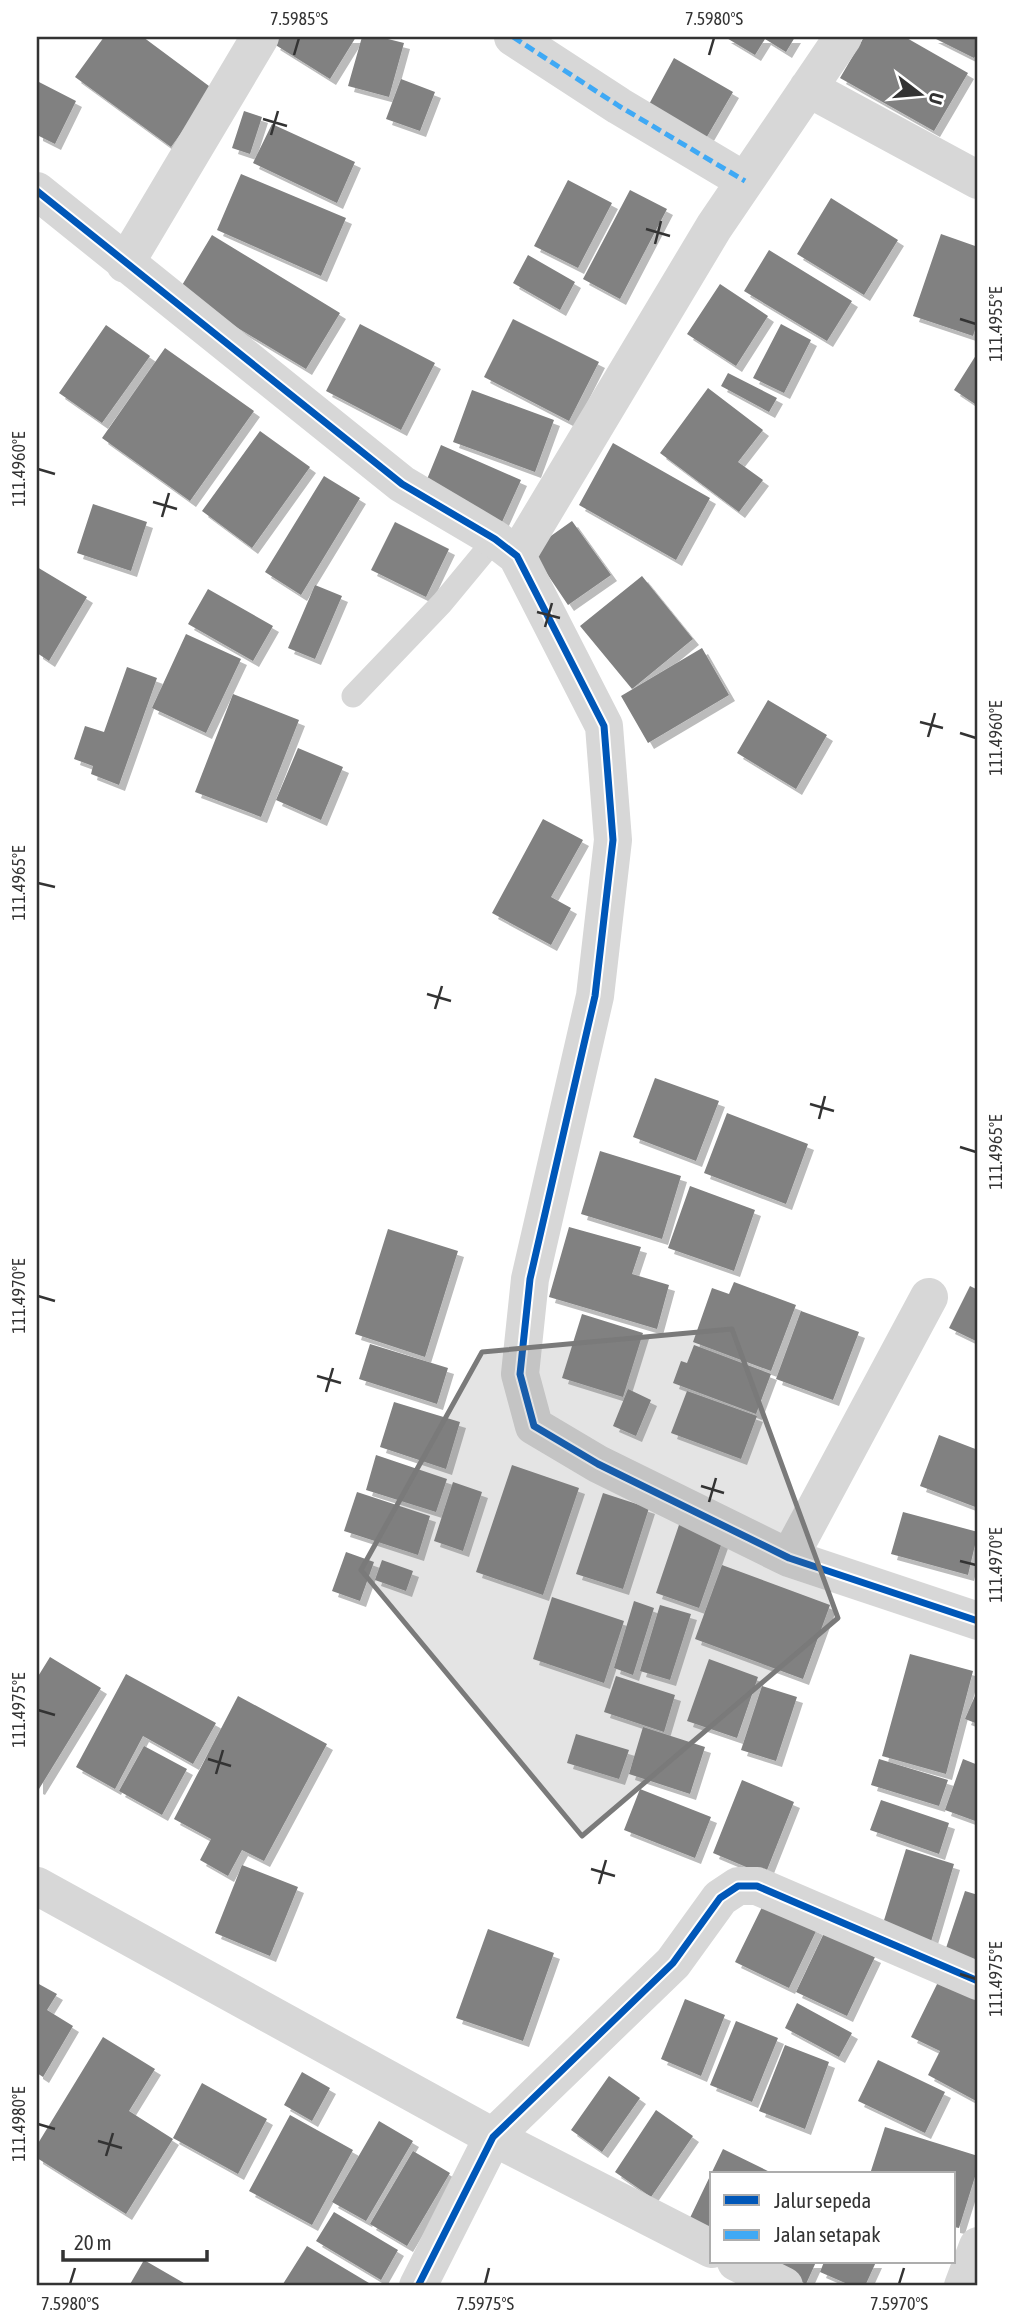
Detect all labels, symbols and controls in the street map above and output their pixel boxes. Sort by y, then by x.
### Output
text: 7.5985°S [270,8,328,29]
text: 7.5980°S [685,8,743,29]
north arrow [886,60,956,130]
text: U [924,90,948,107]
text: 111.4955°E [985,286,1006,362]
text: 111.4960°E [8,431,29,507]
text: 111.4960°E [985,700,1006,776]
text: 111.4965°E [8,845,29,921]
text: 111.4965°E [985,1114,1006,1190]
text: 111.4970°E [8,1258,29,1334]
text: 111.4970°E [985,1527,1006,1603]
text: 111.4975°E [8,1672,29,1748]
text: 111.4975°E [985,1941,1006,2017]
text: 111.4980°E [8,2086,29,2162]
legend [710,2172,956,2264]
text: Jalur sepeda [774,2188,871,2212]
scale bar [63,2218,206,2262]
text: Jalan setapak [774,2222,881,2246]
text: 20 m [74,2230,112,2254]
text: 7.5980°S [41,2293,99,2314]
text: 7.5975°S [456,2293,514,2314]
text: 7.5970°S [870,2293,928,2314]

